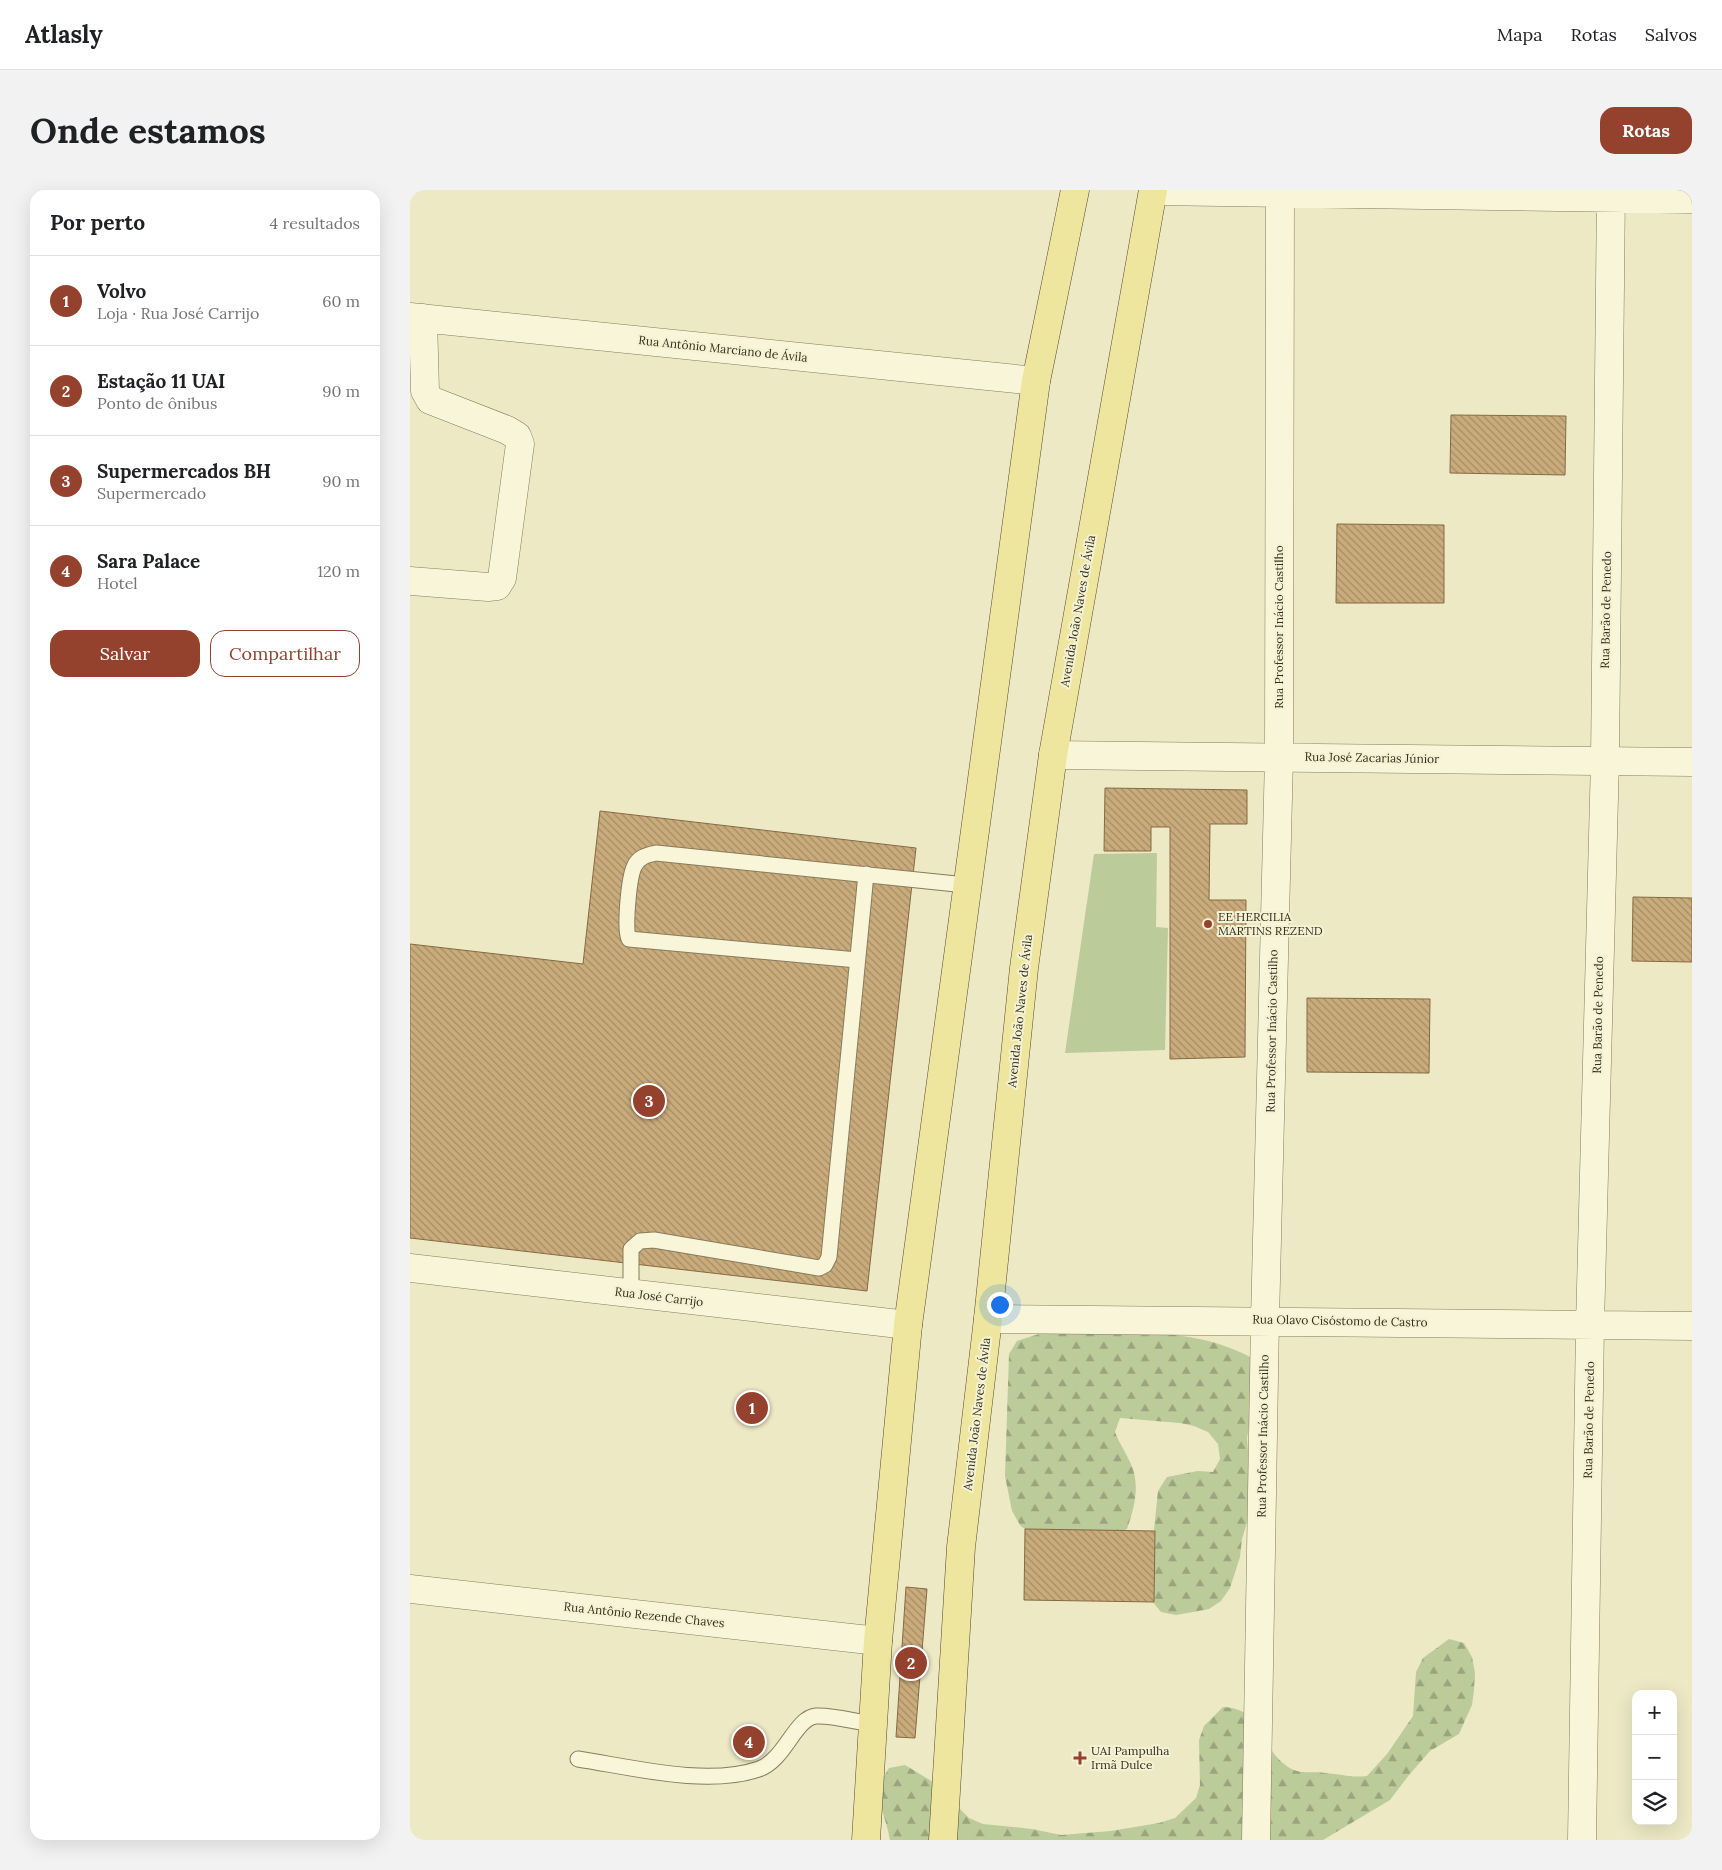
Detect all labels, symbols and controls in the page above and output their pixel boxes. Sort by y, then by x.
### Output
text: Atlasly [25,19,103,50]
text: Mapa [1497,23,1543,46]
text: Rotas [1571,23,1617,46]
text: Salvos [1645,23,1697,46]
button: Rotas [1600,107,1692,154]
text: Onde estamos [30,108,266,153]
text: Por perto [50,209,145,236]
text: 4 resultados [270,213,360,233]
text: Volvo [97,279,146,303]
text: 1 [63,291,69,311]
text: 60 m [322,291,360,311]
text: Loja · Rua José Carrijo [97,303,259,323]
street label: Rua Antônio Marciano de Ávila [638,332,808,365]
text: Estação 11 UAI [97,369,225,393]
text: 2 [62,381,70,401]
text: 90 m [322,381,360,401]
text: Ponto de ônibus [97,393,218,413]
text: Supermercados BH [97,459,271,483]
text: 3 [62,471,70,491]
text: 90 m [322,471,360,491]
text: Supermercado [97,483,206,503]
street label: Avenida João Naves de Ávila [1057,534,1098,689]
street label: Rua Professor Inácio Castilho [1271,545,1286,709]
text: Sara Palace [97,549,200,573]
street label: Rua Barão de Penedo [1597,551,1614,669]
text: 4 [62,561,70,581]
text: 120 m [317,561,360,581]
text: Hotel [97,573,138,593]
button: Salvar [50,630,200,677]
button: Compartilhar [210,630,360,677]
street label: Rua José Zacarias Júnior [1305,749,1440,766]
place label: EE HERCILIA MARTINS REZEND [1218,909,1323,938]
marker: EE HERCILIA MARTINS REZEND [1202,918,1214,930]
street label: Avenida João Naves de Ávila [1004,934,1035,1089]
street label: Rua Professor Inácio Castilho [1263,949,1280,1113]
street label: Rua Barão de Penedo [1589,956,1606,1074]
pin: 3 [633,1082,665,1120]
street label: Rua José Carrijo [614,1284,704,1309]
your location [987,1292,1013,1318]
street label: Rua Olavo Cisóstomo de Castro [1252,1311,1428,1330]
street label: Avenida João Naves de Ávila [960,1337,993,1492]
street label: Rua Professor Inácio Castilho [1254,1354,1271,1518]
street label: Rua Barão de Penedo [1580,1361,1597,1479]
pin: 1 [736,1389,768,1427]
street label: Rua Antônio Rezende Chaves [563,1599,726,1630]
pin: 2 [895,1644,927,1682]
map controls [1632,1690,1677,1825]
button: + [1632,1690,1677,1735]
pin: 4 [733,1723,765,1761]
button: − [1632,1735,1677,1780]
place label: UAI Pampulha Irmã Dulce [1091,1743,1170,1772]
marker: UAI Pampulha Irmã Dulce [1073,1751,1087,1765]
button: layers [1632,1780,1677,1825]

